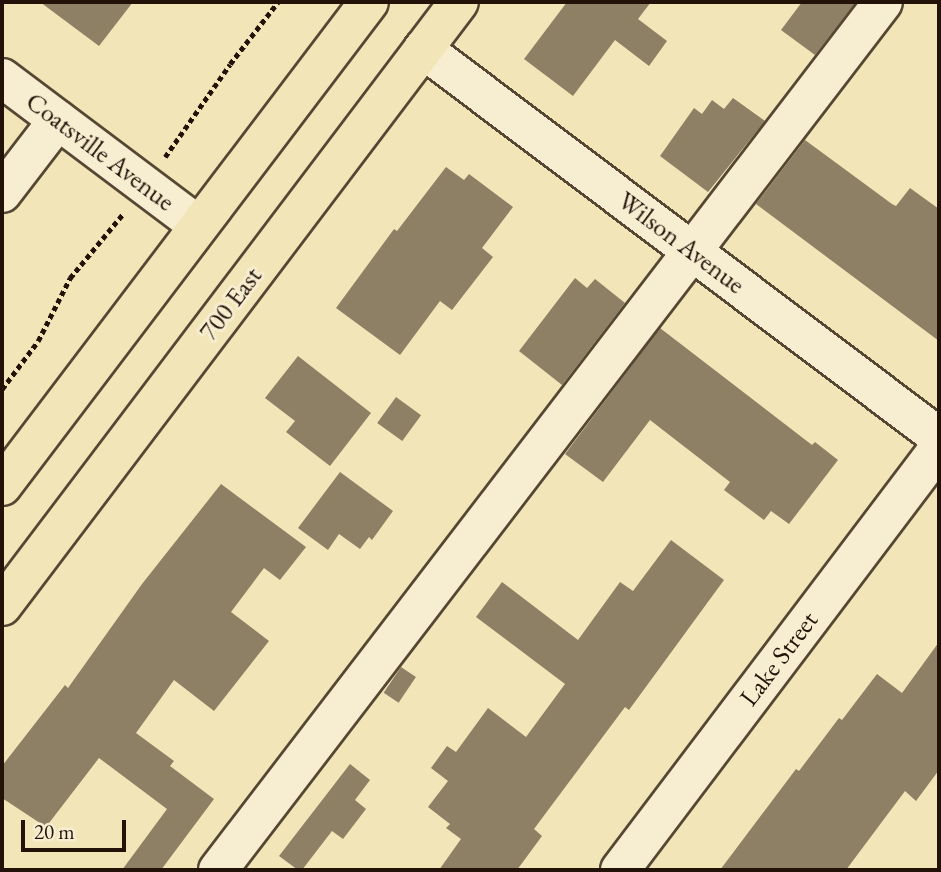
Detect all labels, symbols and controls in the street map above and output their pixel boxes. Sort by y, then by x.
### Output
street label: Coatsville Avenue [20,86,180,218]
street label: Wilson Avenue [611,185,751,301]
street label: 700 East [193,261,269,347]
street label: Lake Street [733,606,825,712]
scale bar [24,806,130,850]
text: 20 m [34,818,75,845]

